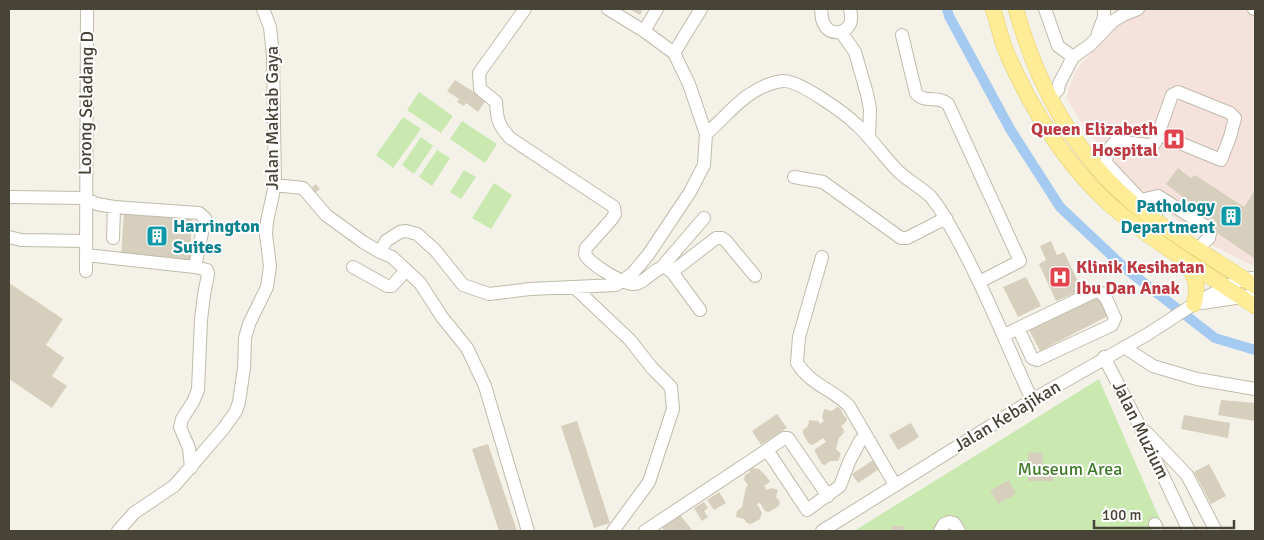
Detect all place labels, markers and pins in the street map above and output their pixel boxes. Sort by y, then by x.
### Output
place label: Queen Elizabeth Hospital [1031,118,1158,161]
hospital icon: Queen Elizabeth Hospital [1162,127,1186,151]
place label: Pathology Department [1120,195,1215,238]
building icon: Pathology Department [1219,204,1243,228]
place label: Harrington Suites [173,215,260,258]
building icon: Harrington Suites [145,224,169,248]
place label: Klinik Kesihatan Ibu Dan Anak [1076,256,1205,299]
hospital icon: Klinik Kesihatan Ibu Dan Anak [1048,265,1072,289]

